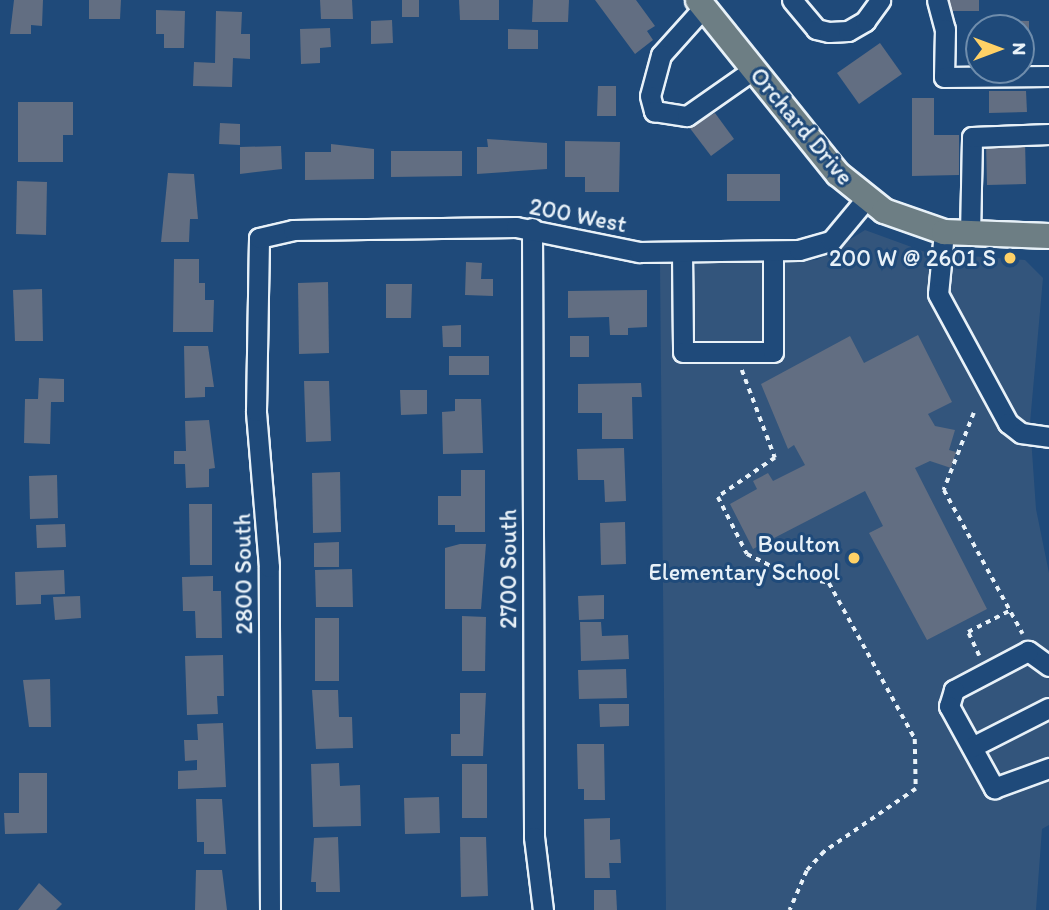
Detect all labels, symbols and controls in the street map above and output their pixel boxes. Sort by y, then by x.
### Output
north arrow [965,14,1035,84]
text: N [1008,43,1031,55]
street label: Orchard Drive [744,61,860,191]
street label: 200 West [527,191,629,239]
place label: 200 W @ 2601 S [829,244,996,272]
marker: 200 W @ 2601 S [1002,250,1018,266]
street label: 2700 South [494,509,522,629]
street label: 2800 South [228,513,258,635]
place label: Boulton Elementary School [649,530,840,586]
marker: Boulton Elementary School [846,550,862,566]

